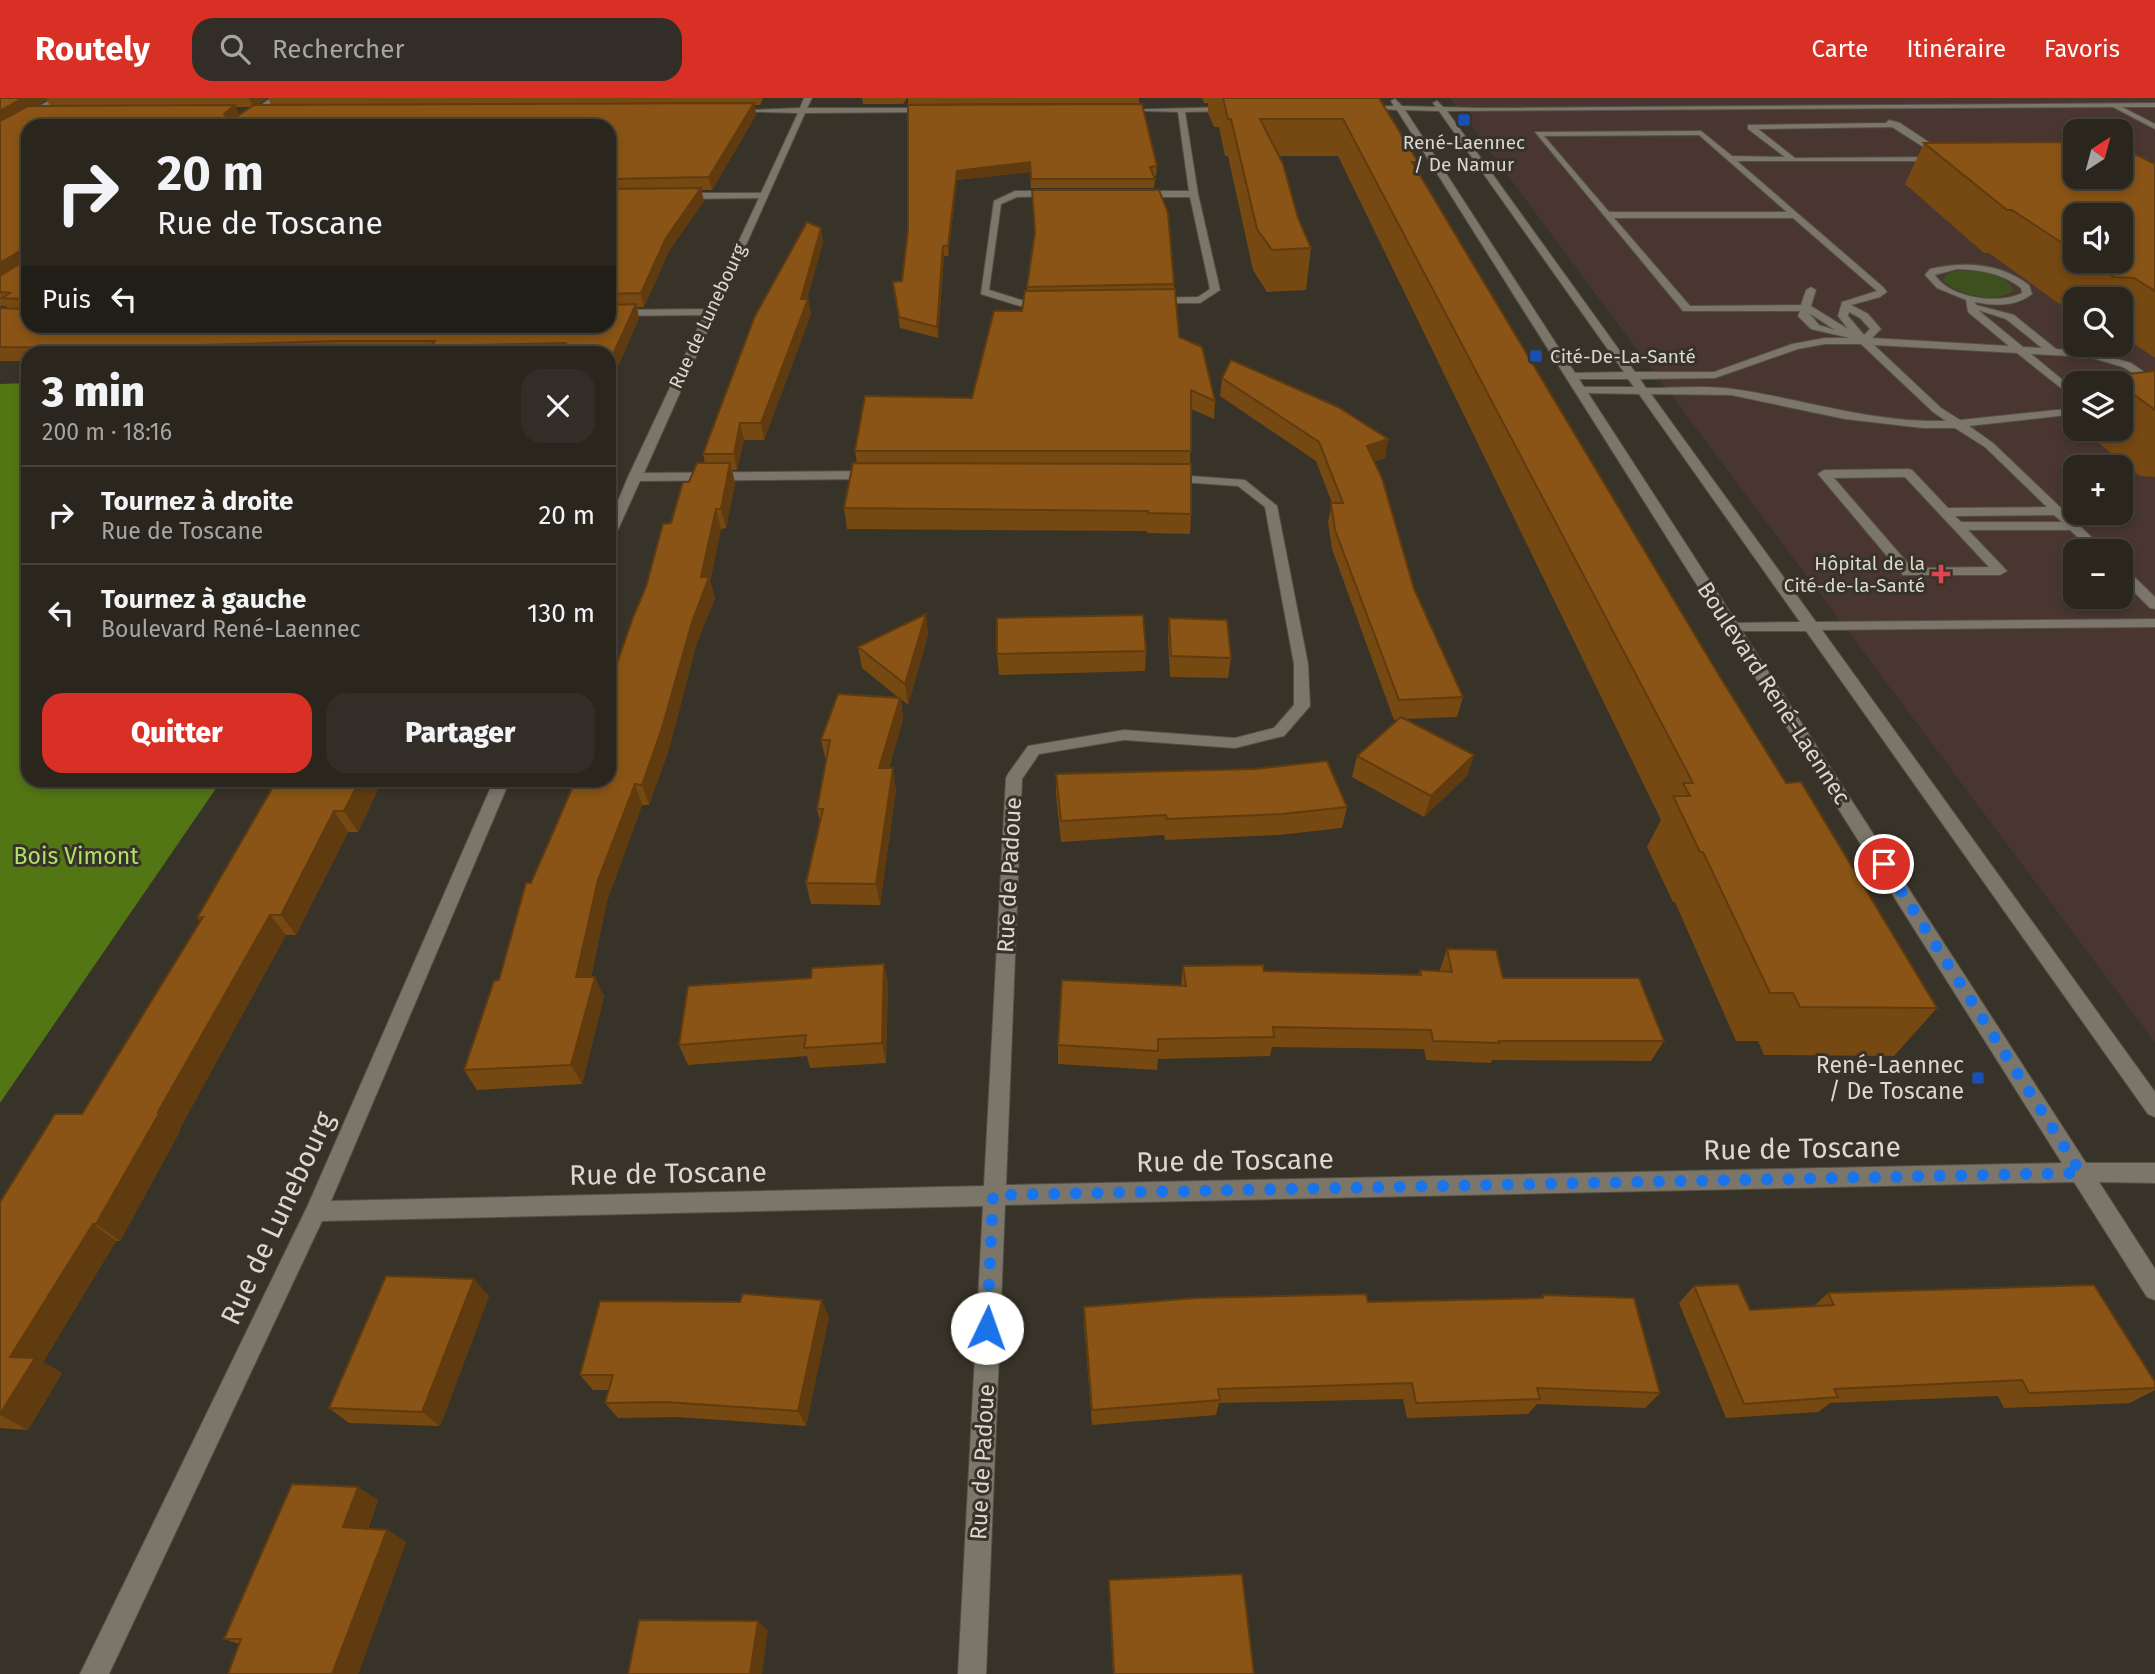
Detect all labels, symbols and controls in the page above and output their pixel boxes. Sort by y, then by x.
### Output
search box [192,18,682,81]
text: Routely [35,29,150,69]
icon: search [216,30,254,68]
text: Rechercher [272,34,404,65]
text: Carte [1812,35,1868,63]
text: Itinéraire [1906,35,2006,63]
text: Favoris [2044,35,2120,63]
marker: René-Laennec / De Namur [1456,112,1472,128]
north arrow [2063,119,2133,189]
map controls [2063,119,2133,609]
place label: René-Laennec / De Namur [1403,131,1525,176]
text: 20 m [157,144,264,203]
icon: right [42,147,133,238]
button: sound [2063,203,2133,273]
text: Rue de Toscane [157,204,383,242]
street label: Rue de Lunebourg [664,240,751,392]
icon: left [105,280,143,318]
text: Puis [42,284,91,315]
button: search [2063,287,2133,357]
place label: Cité-De-La-Santé [1550,345,1696,368]
marker: Cité-De-La-Santé [1528,348,1544,364]
text: 3 min [42,367,145,417]
button: close [521,369,595,443]
button: layers [2063,371,2133,441]
text: 200 m · 18:16 [42,418,172,446]
button: + [2063,455,2133,525]
text: Tournez à droite [101,486,293,517]
icon: right [42,496,80,534]
text: 20 m [538,500,595,531]
text: Rue de Toscane [101,517,263,545]
button: − [2063,539,2133,609]
place label: Hôpital de la Cité-de-la-Santé [1784,552,1925,597]
marker: Hôpital de la Cité-de-la-Santé [1931,564,1951,584]
street label: Boulevard René-Laennec [1692,577,1856,809]
text: Tournez à gauche [101,584,306,615]
icon: left [42,594,80,632]
text: 130 m [527,598,595,629]
text: Boulevard René-Laennec [101,615,361,643]
button: Quitter [42,693,312,773]
button: Partager [326,693,595,773]
street label: Rue de Padoue [991,796,1027,954]
pin [1854,834,1914,894]
park label: Bois Vimont [14,842,139,870]
icon: arrive [1865,845,1903,883]
place label: René-Laennec / De Toscane [1816,1051,1964,1105]
marker: René-Laennec / De Toscane [1970,1070,1986,1086]
street label: Rue de Lunebourg [214,1106,341,1330]
street label: Rue de Toscane [1703,1130,1901,1167]
street label: Rue de Toscane [1136,1142,1334,1179]
street label: Rue de Toscane [569,1155,767,1192]
position arrow [950,1291,1024,1365]
street label: Rue de Padoue [964,1383,1000,1541]

